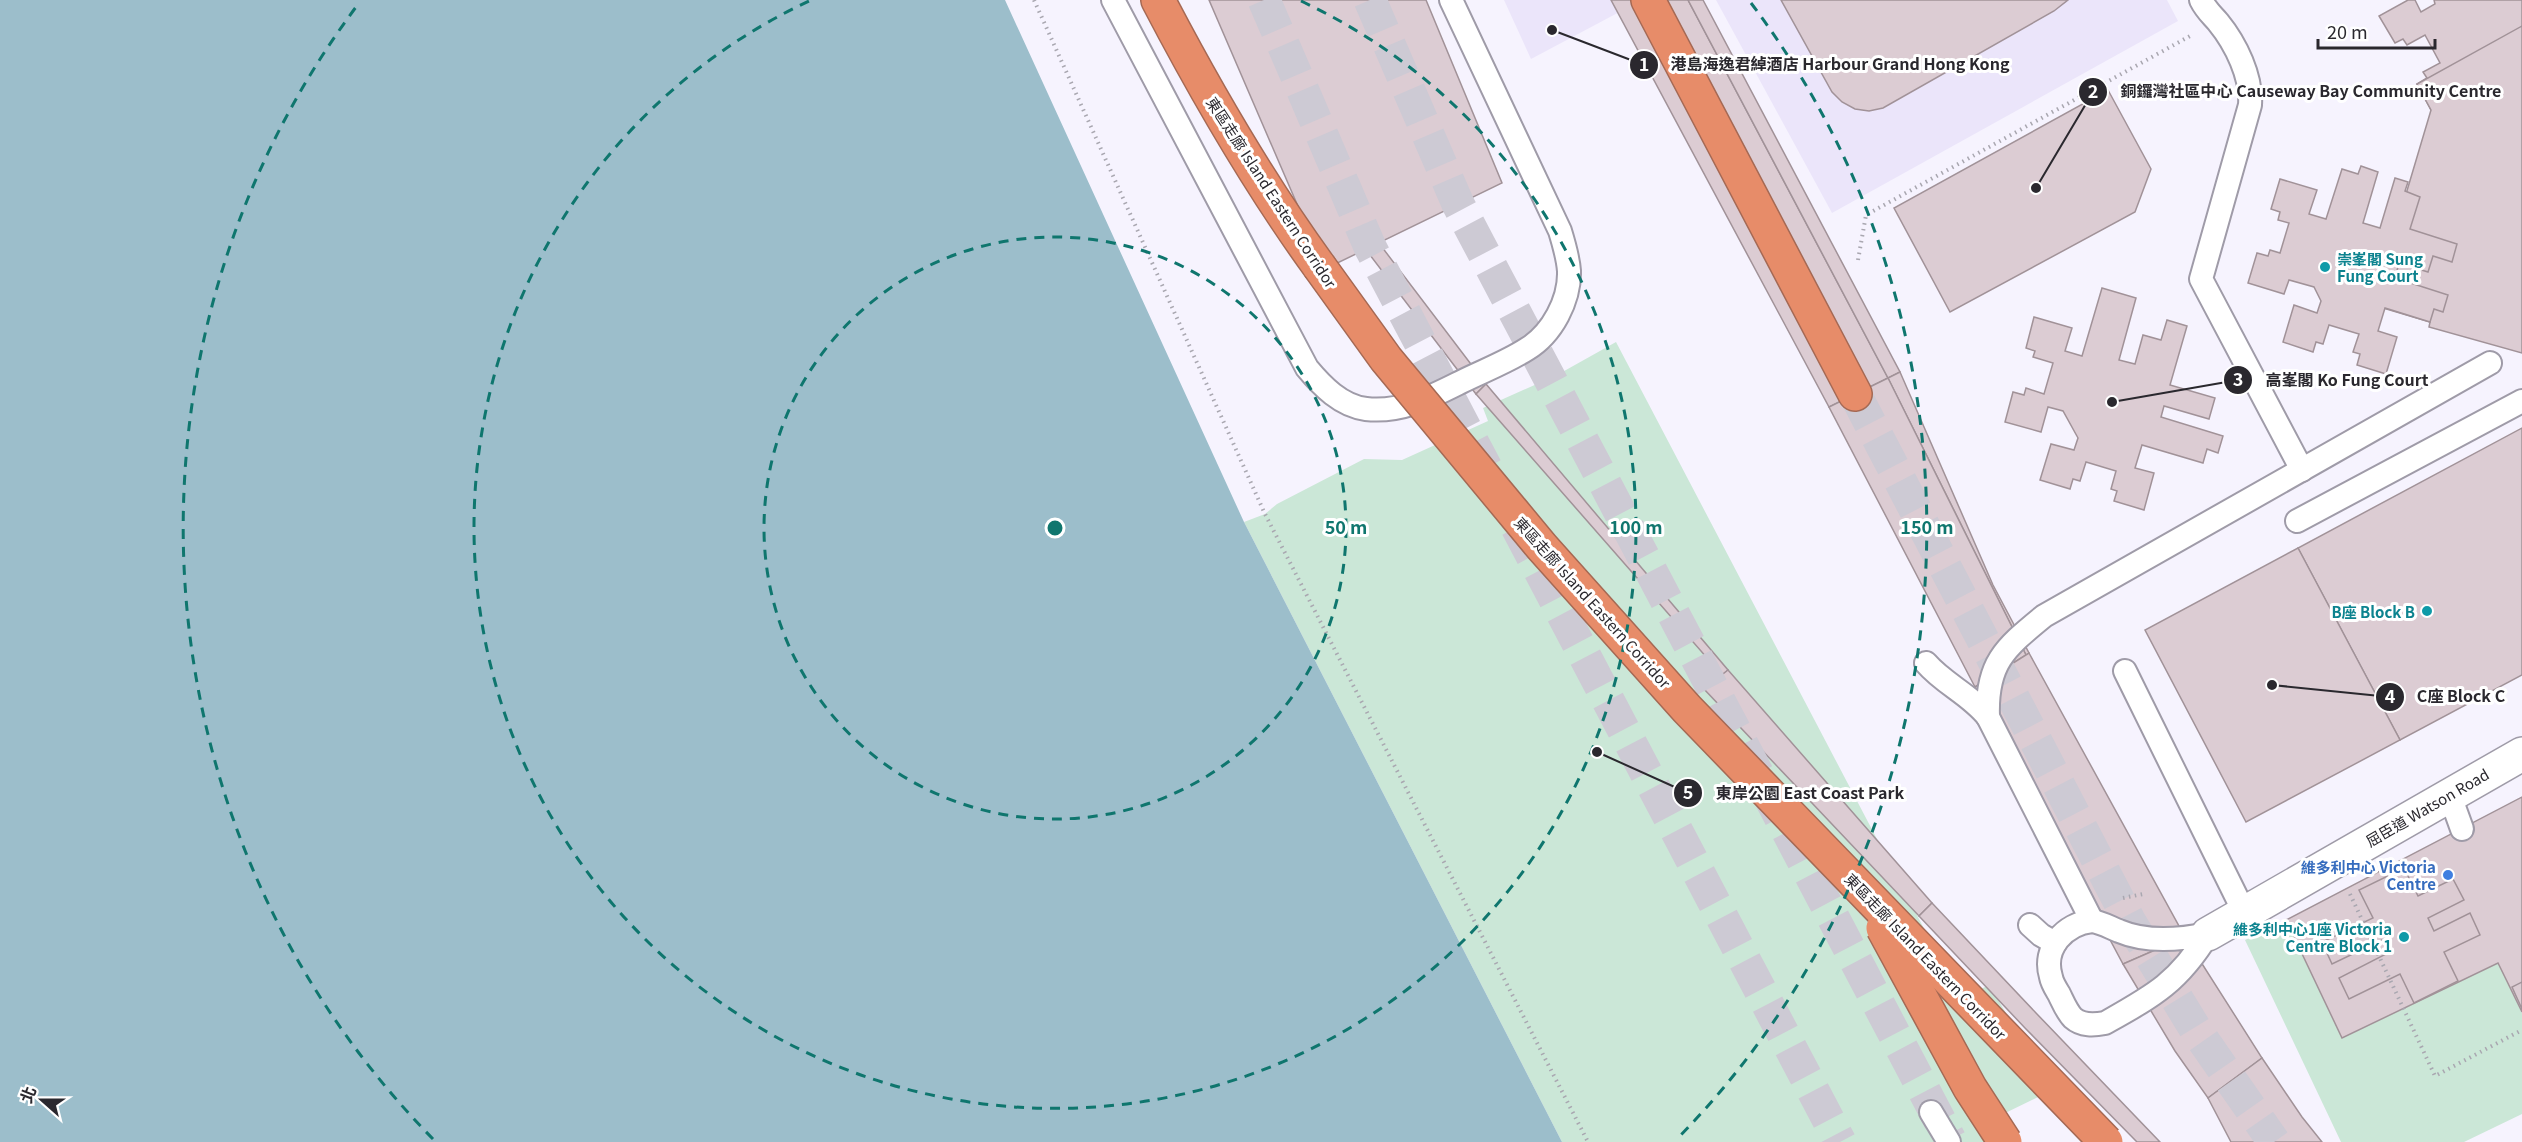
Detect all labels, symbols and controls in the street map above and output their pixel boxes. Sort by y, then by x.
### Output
scale bar [2318,12,2435,50]
text: 20 m [2327,18,2368,44]
callout: 港島海逸君綽酒店 Harbour Grand Hong Kong [1629,48,2022,82]
text: 1 [1639,50,1649,76]
text: 港島海逸君綽酒店 Harbour Grand Hong Kong [1671,51,2010,75]
callout: 銅鑼灣社區中心 Causeway Bay Community Centre [2078,75,2513,109]
text: 2 [2088,77,2098,103]
text: 銅鑼灣社區中心 Causeway Bay Community Centre [2121,78,2501,102]
street label: 東區走廊 Island Eastern Corridor [1202,92,1342,292]
place label: 崇峯閣 Sung Fung Court [2337,248,2423,286]
marker: 崇峯閣 Sung Fung Court [2318,260,2332,274]
callout: 高峯閣 Ko Fung Court [2223,363,2440,397]
text: 3 [2233,365,2243,391]
text: 高峯閣 Ko Fung Court [2266,367,2429,391]
street label: 東區走廊 Island Eastern Corridor [1510,512,1676,692]
text: 50 m [1325,513,1367,539]
text: 100 m [1609,513,1663,539]
text: 150 m [1900,513,1954,539]
centre of rings [1045,518,1065,538]
place label: B座 Block B [2331,601,2415,622]
marker: B座 Block B [2420,604,2434,618]
callout: C座 Block C [2375,680,2517,714]
text: 4 [2385,682,2396,708]
text: C座 Block C [2417,683,2506,707]
street label: 屈臣道 Watson Road [2361,763,2493,851]
callout: 東岸公園 East Coast Park [1673,776,1916,810]
text: 5 [1683,778,1693,804]
text: 東岸公園 East Coast Park [1716,780,1904,804]
place label: 維多利中心 Victoria Centre [2301,856,2436,894]
street label: 東區走廊 Island Eastern Corridor [1841,868,2011,1044]
marker: 維多利中心 Victoria Centre [2441,868,2455,882]
place label: 維多利中心1座 Victoria Centre Block 1 [2233,918,2392,956]
marker: 維多利中心1座 Victoria Centre Block 1 [2397,930,2411,944]
north arrow [12,1070,72,1130]
text: 北 [13,1082,41,1106]

